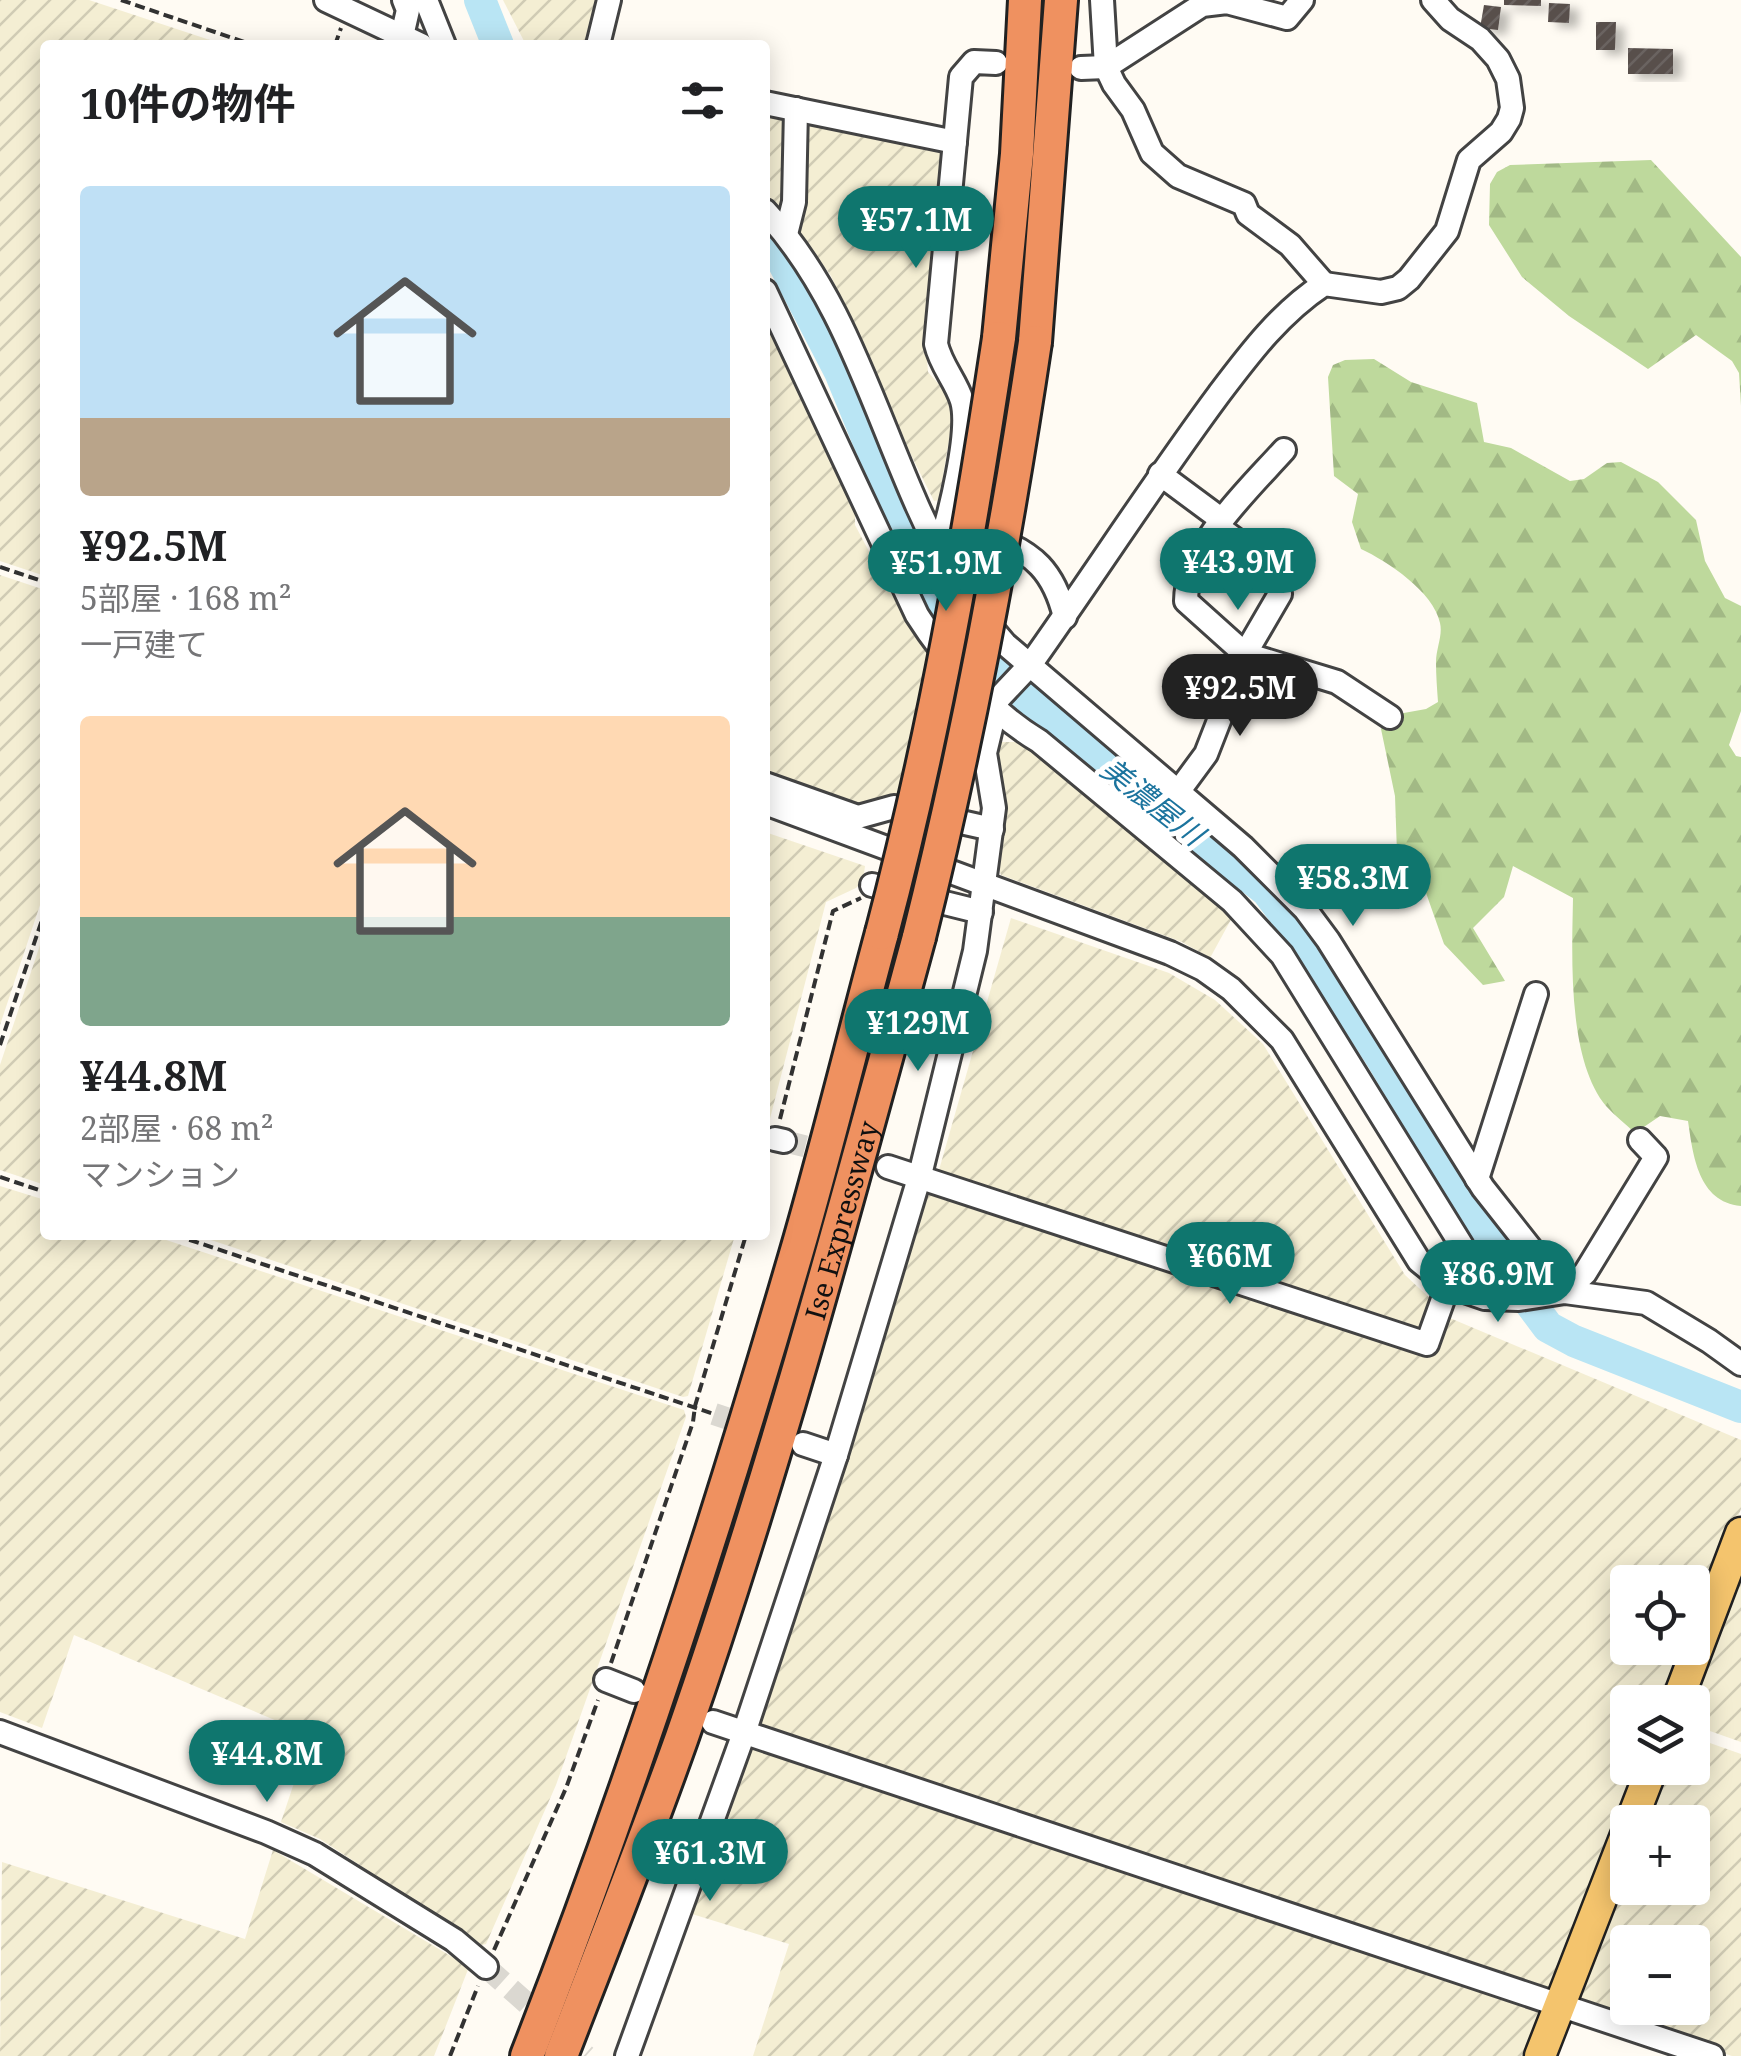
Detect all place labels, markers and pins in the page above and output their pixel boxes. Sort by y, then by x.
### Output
pin: ¥57.1M [835,186,997,271]
pin: ¥43.9M [1157,528,1319,613]
pin: ¥51.9M [865,529,1027,614]
pin: ¥92.5M [1159,654,1321,739]
pin: ¥58.3M [1272,844,1434,929]
pin: ¥129M [848,989,988,1074]
pin: ¥66M [1171,1222,1289,1307]
pin: ¥86.9M [1417,1240,1579,1325]
pin: ¥44.8M [186,1720,348,1805]
pin: ¥61.3M [629,1819,791,1904]

